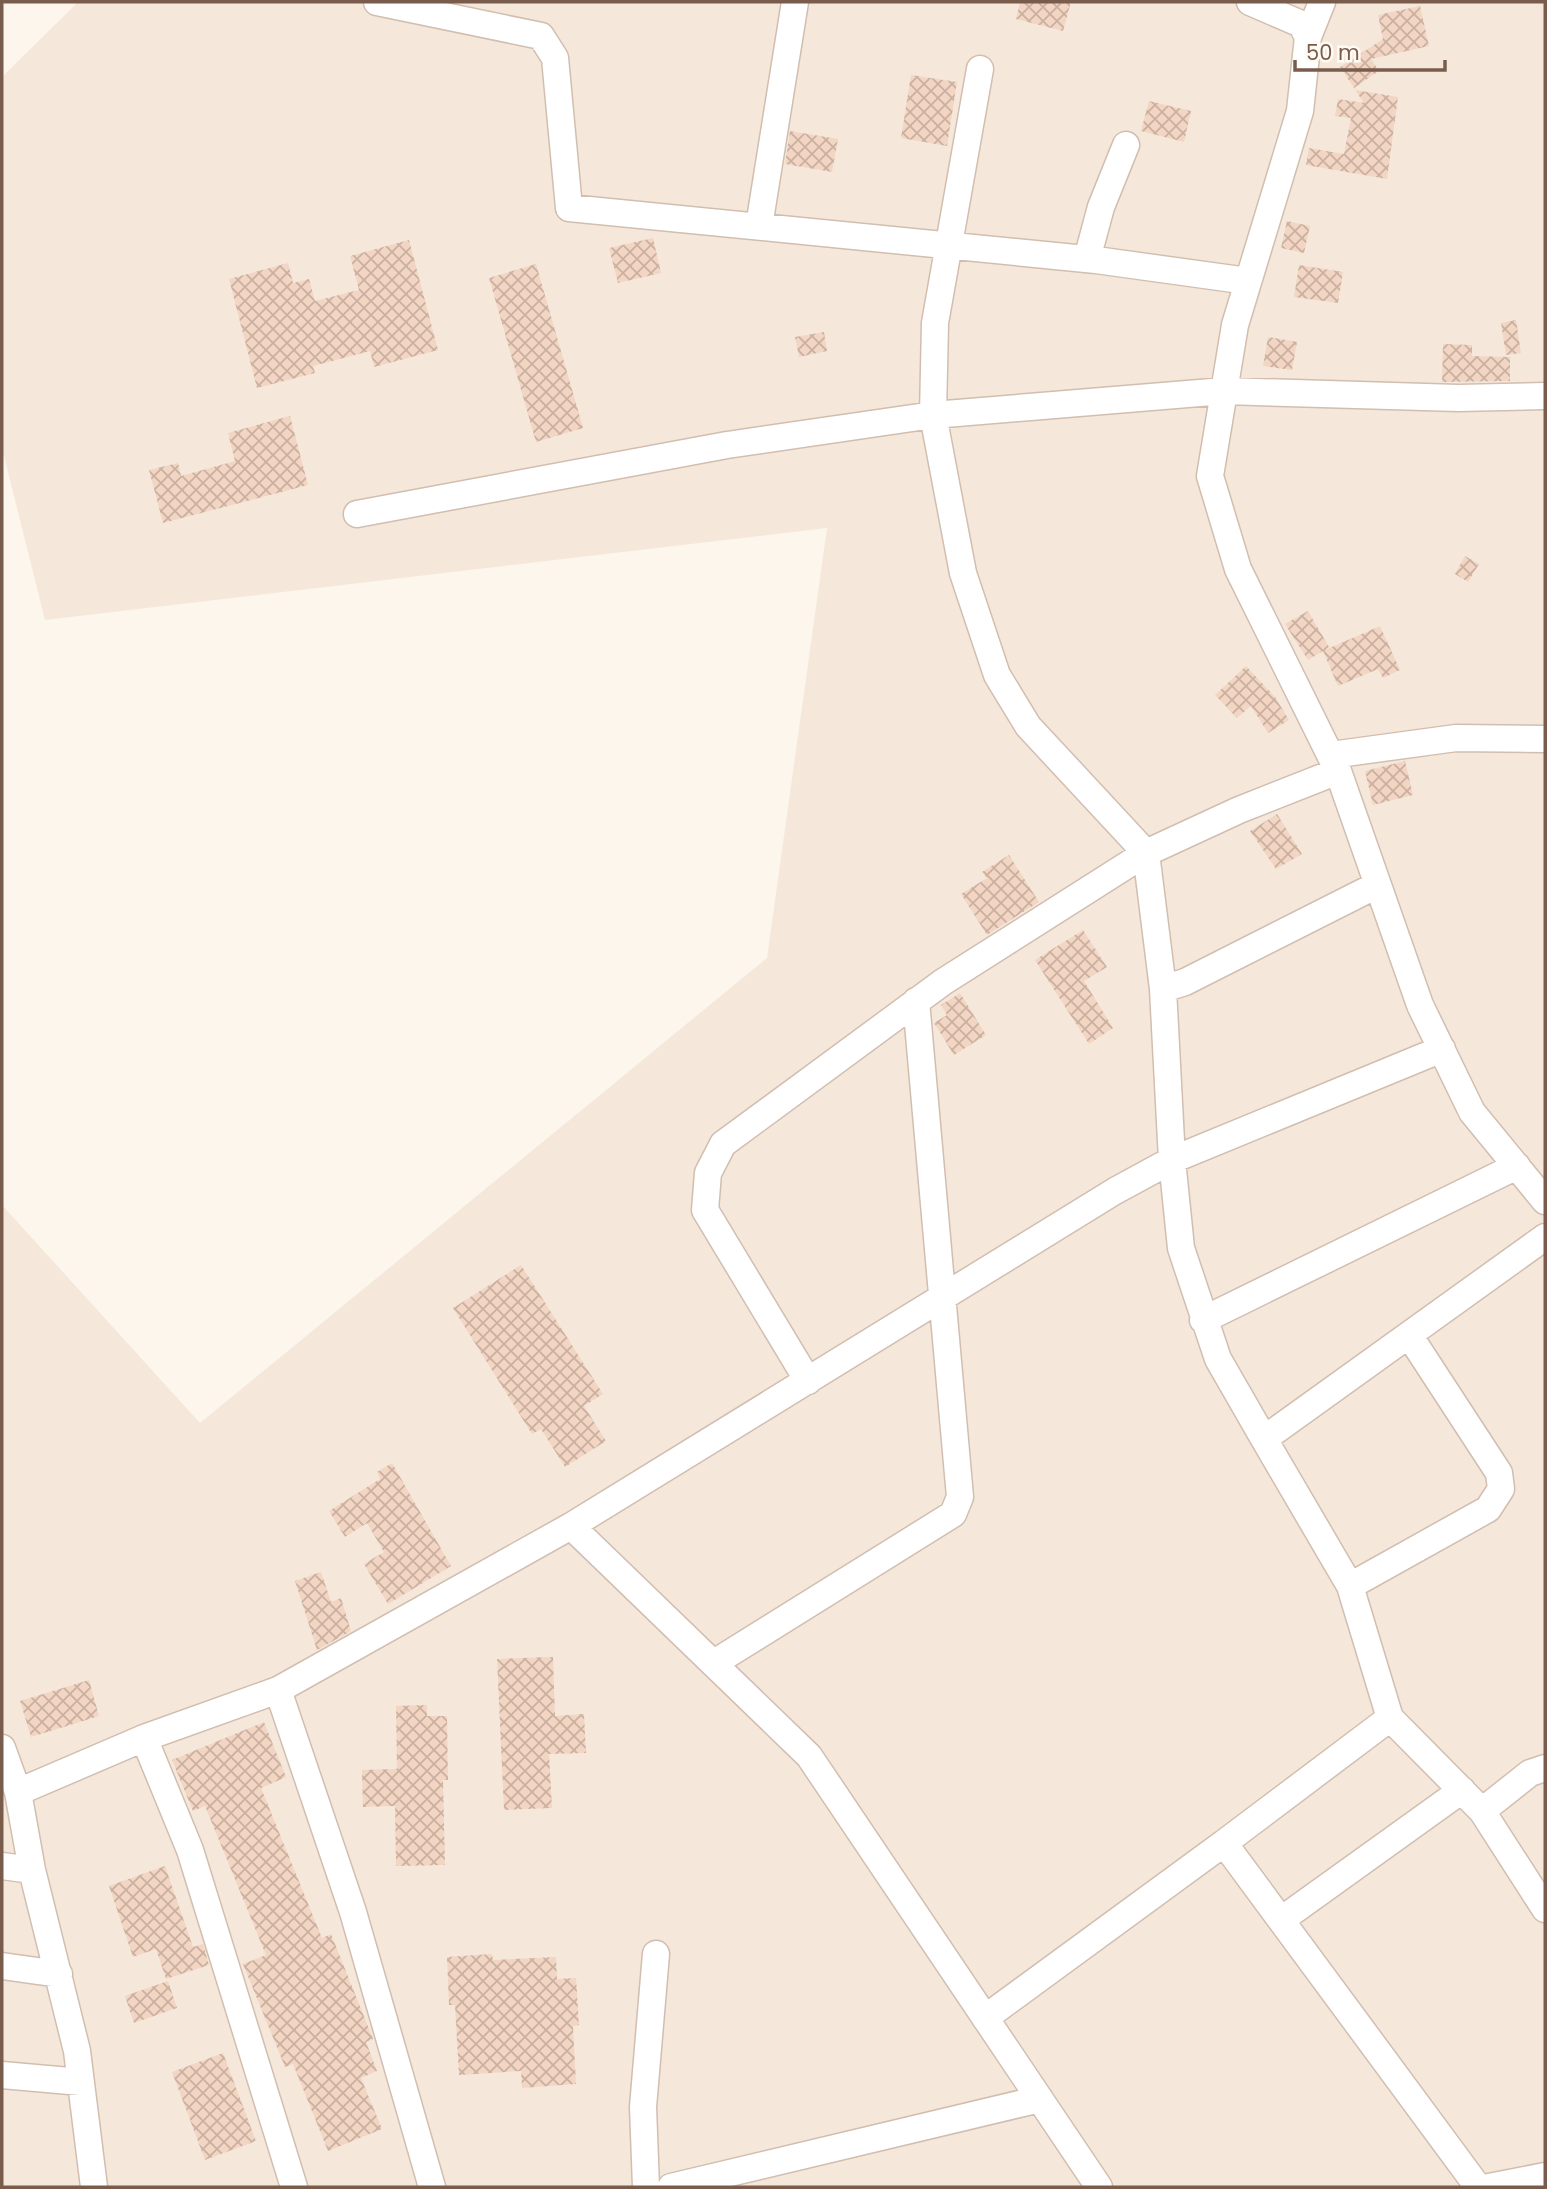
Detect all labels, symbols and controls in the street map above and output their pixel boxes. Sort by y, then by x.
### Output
scale bar [1295,28,1446,72]
text: 50 m [1306,38,1360,67]

